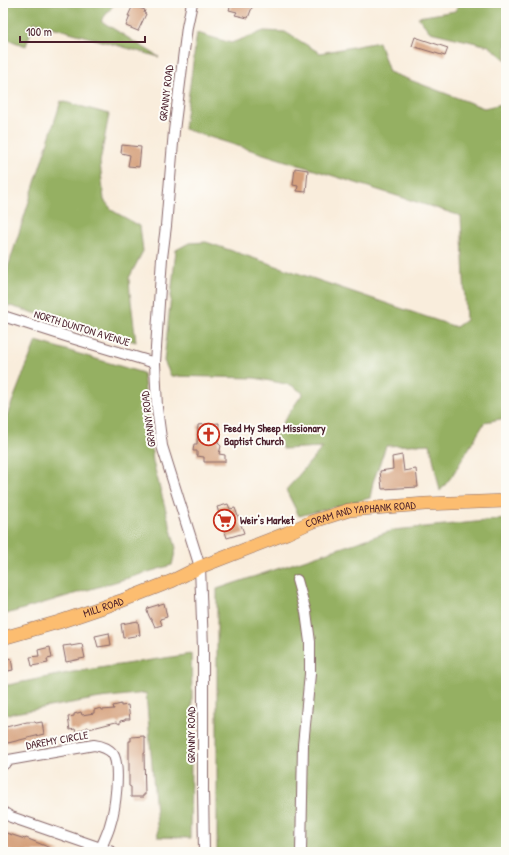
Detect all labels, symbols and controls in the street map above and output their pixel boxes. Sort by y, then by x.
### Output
scale bar [20,18,145,44]
text: 100 m [26,23,52,40]
street label: GRANNY ROAD [156,63,176,122]
street label: NORTH DUNTON AVENUE [32,307,132,349]
street label: GRANNY ROAD [138,389,158,448]
church icon: Feed My Sheep Missionary Baptist Church [195,421,221,447]
place label: Feed My Sheep Missionary Baptist Church [223,421,326,449]
street label: CORAM AND YAPHANK ROAD [303,498,417,531]
supermarket icon: Weir's Market [212,507,238,533]
place label: Weir's Market [240,513,295,527]
street label: MILL ROAD [81,593,126,620]
street label: GRANNY ROAD [184,706,198,763]
street label: DAREMY CIRCLE [25,728,89,752]

